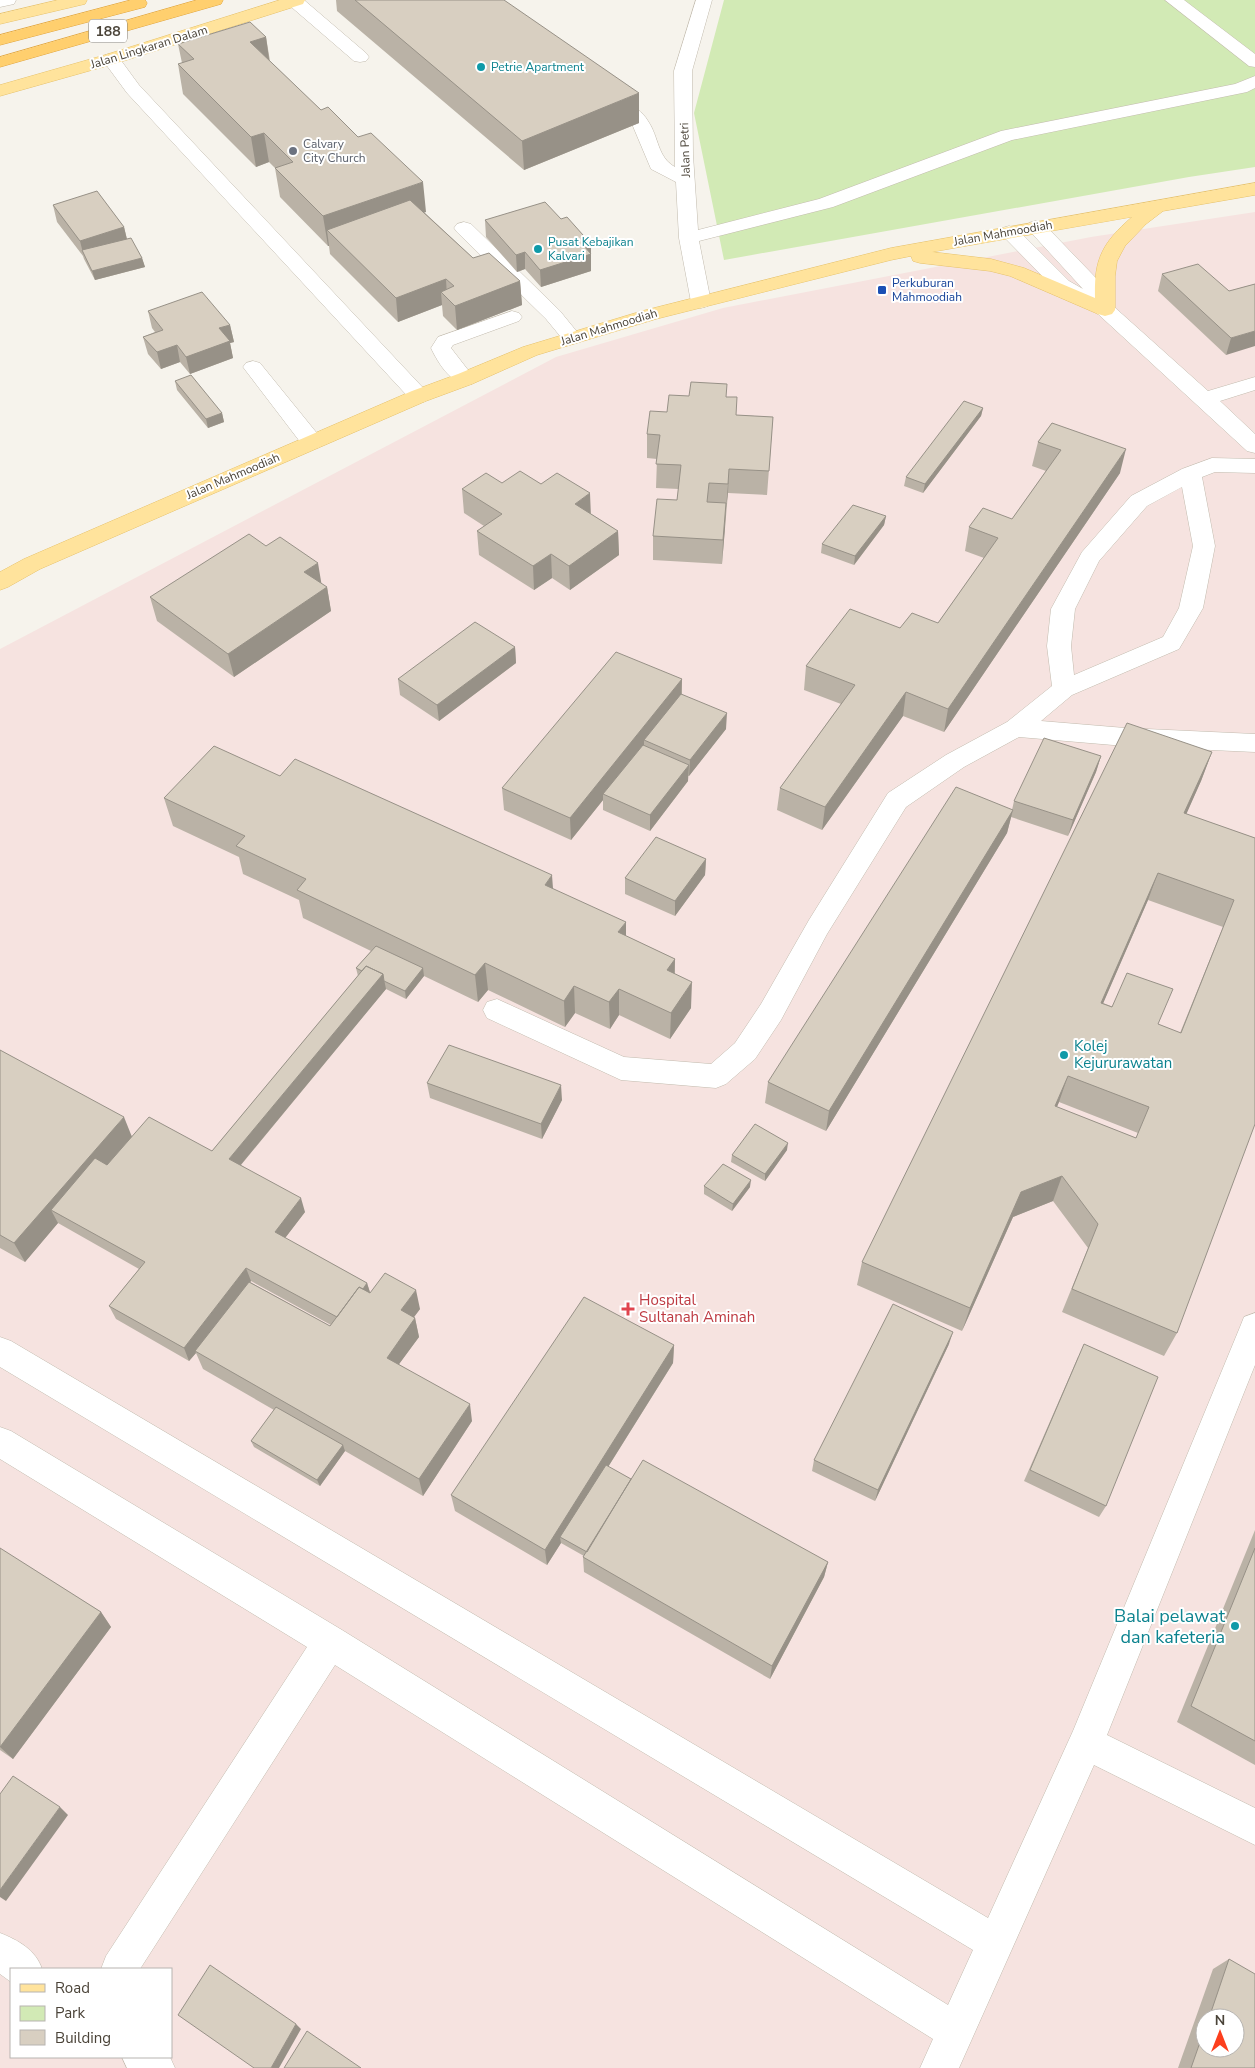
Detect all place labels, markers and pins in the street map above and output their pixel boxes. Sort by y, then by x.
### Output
place label: Petrie Apartment [491,59,585,75]
marker: Petrie Apartment [475,61,487,73]
place label: Calvary City Church [303,136,366,166]
marker: Calvary City Church [287,145,299,157]
place label: Pusat Kebajikan Kalvari [548,234,634,264]
marker: Pusat Kebajikan Kalvari [532,243,544,255]
place label: Perkuburan Mahmoodiah [892,275,962,305]
marker: Perkuburan Mahmoodiah [876,284,888,296]
place label: Kolej Kejururawatan [1074,1036,1172,1073]
marker: Kolej Kejururawatan [1058,1049,1070,1061]
place label: Hospital Sultanah Aminah [639,1290,755,1327]
marker: Hospital Sultanah Aminah [621,1302,635,1316]
place label: Balai pelawat dan kafeteria [1114,1604,1226,1649]
marker: Balai pelawat dan kafeteria [1229,1620,1241,1632]

